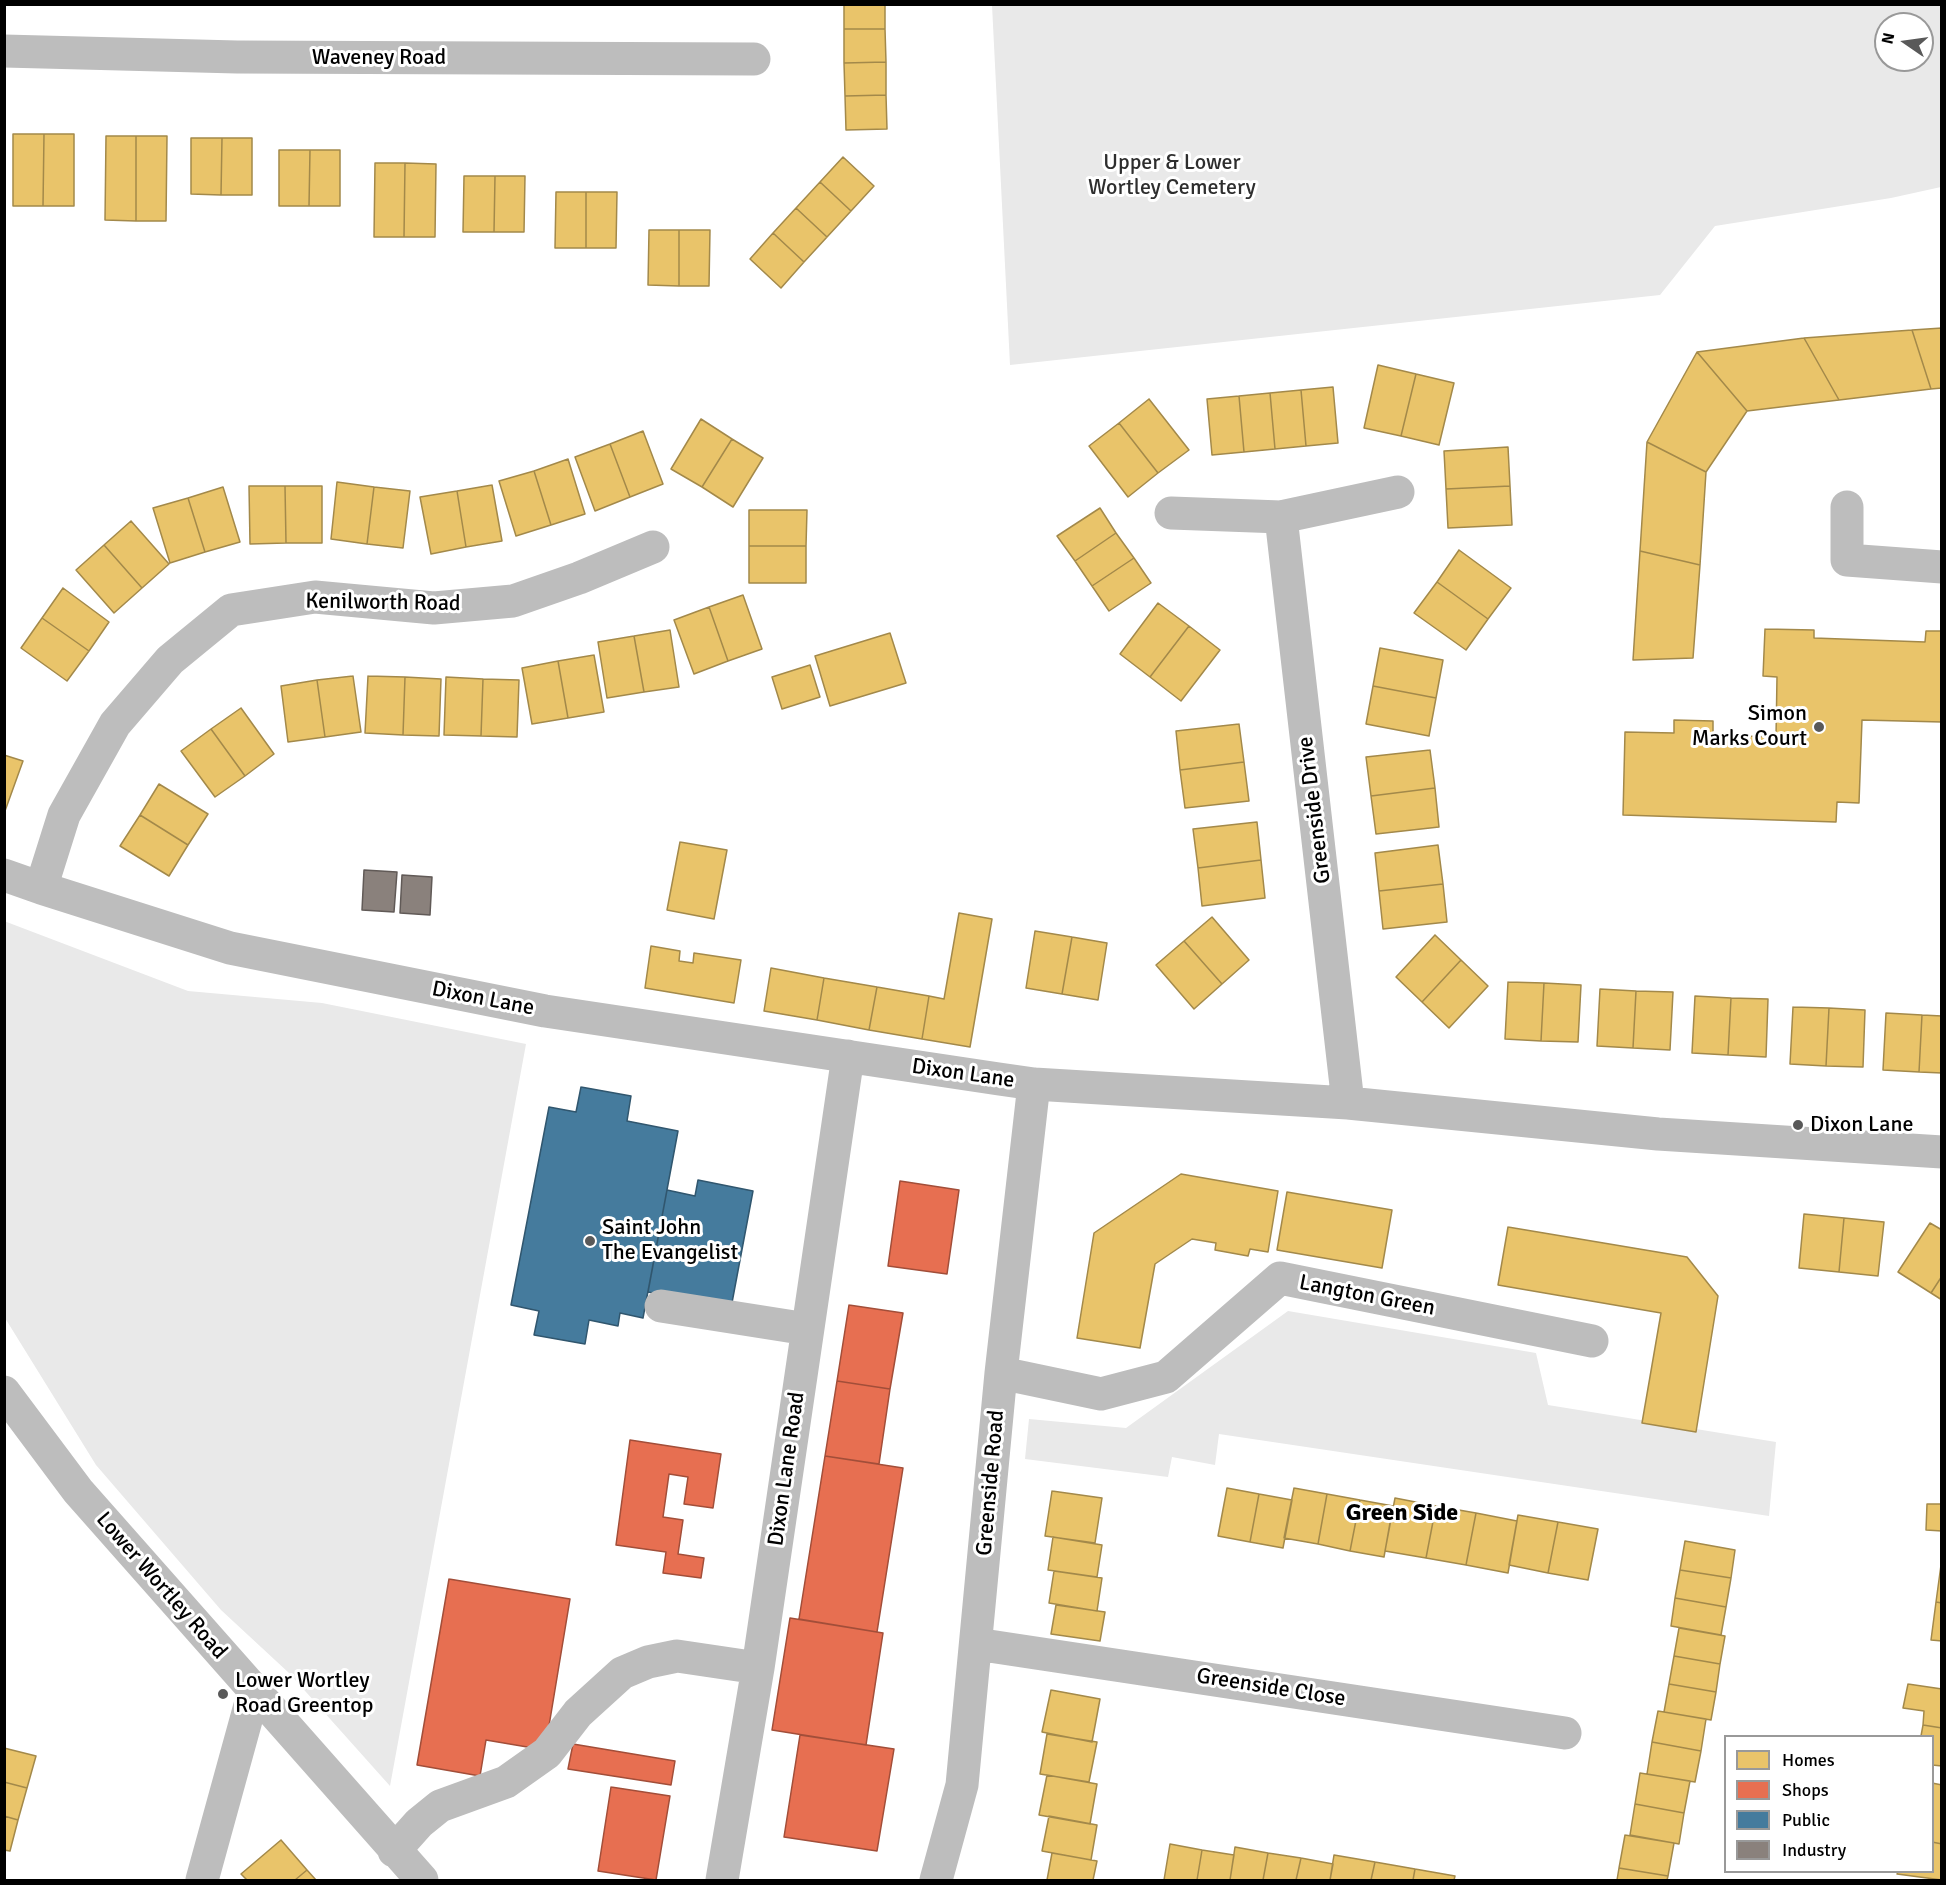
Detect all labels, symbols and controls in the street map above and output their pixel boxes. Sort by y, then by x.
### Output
north arrow [1874,12,1934,72]
text: N [1877,31,1899,46]
street label: Waveney Road [312,45,446,71]
park label: Upper & Lower Wortley Cemetery [1088,150,1256,202]
street label: Kenilworth Road [305,588,461,618]
place label: Simon Marks Court [1692,701,1807,752]
marker: Simon Marks Court [1812,720,1826,734]
street label: Greenside Drive [1293,735,1337,885]
street label: Dixon Lane [430,976,536,1022]
street label: Dixon Lane [910,1054,1016,1094]
place label: Dixon Lane [1810,1112,1914,1138]
marker: Dixon Lane [1791,1118,1805,1132]
place label: Saint John The Evangelist [602,1215,738,1266]
marker: Saint John The Evangelist [583,1234,597,1248]
street label: Langton Green [1297,1270,1437,1322]
street label: Dixon Lane Road [763,1390,811,1548]
street label: Greenside Road [971,1409,1011,1557]
district label: Green Side [1346,1500,1458,1528]
street label: Lower Wortley Road [90,1507,232,1665]
street label: Greenside Close [1195,1663,1347,1713]
place label: Lower Wortley Road Greentop [235,1668,373,1720]
marker: Lower Wortley Road Greentop [216,1687,230,1701]
legend [1724,1735,1934,1873]
text: Homes [1782,1749,1835,1771]
text: Shops [1782,1779,1829,1801]
text: Public [1782,1809,1830,1831]
text: Industry [1782,1839,1846,1861]

